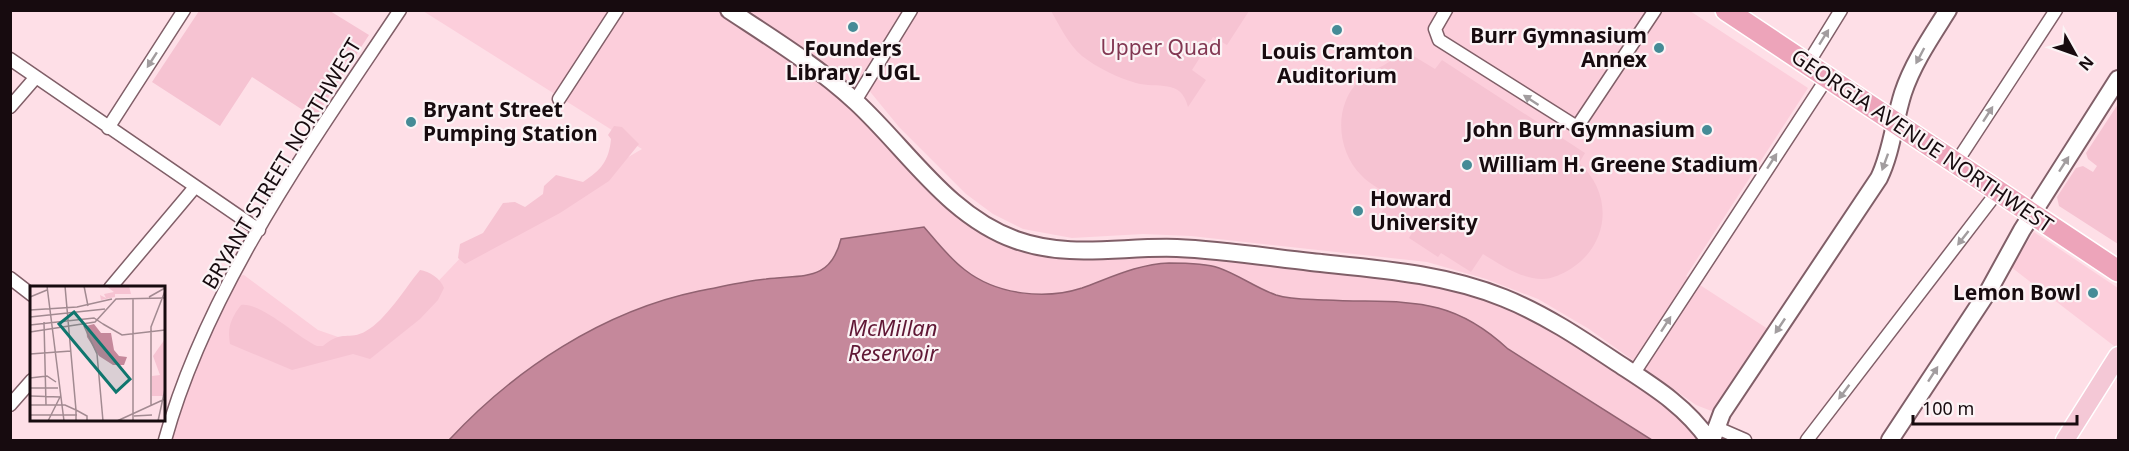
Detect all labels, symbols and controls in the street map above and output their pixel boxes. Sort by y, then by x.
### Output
marker: Founders Library - UGL [846,20,860,34]
place label: Burr Gymnasium Annex [1470,21,1648,73]
marker: Louis Cramton Auditorium [1330,23,1344,37]
north arrow [2045,24,2105,84]
one-way arrow [1818,30,1830,46]
street label: BRYANT STREET NORTHWEST [195,33,367,294]
park label: Upper Quad [1100,33,1222,61]
place label: Founders Library - UGL [786,34,921,86]
place label: Louis Cramton Auditorium [1261,37,1413,89]
marker: Burr Gymnasium Annex [1652,41,1666,55]
street label: GEORGIA AVENUE NORTHWEST [1786,42,2059,239]
one-way arrow [1915,48,1925,65]
one-way arrow [147,51,158,68]
text: N [2074,52,2099,76]
place label: Bryant Street Pumping Station [423,95,598,147]
one-way arrow [1523,95,1539,106]
one-way arrow [1982,106,1993,122]
marker: Bryant Street Pumping Station [404,115,418,129]
place label: John Burr Gymnasium [1463,115,1695,143]
marker: John Burr Gymnasium [1700,123,1714,137]
place label: William H. Greene Stadium [1479,150,1758,178]
one-way arrow [1766,153,1777,169]
one-way arrow [1880,153,1890,171]
one-way arrow [2058,156,2069,172]
marker: William H. Greene Stadium [1460,158,1474,172]
place label: Howard University [1370,184,1478,236]
marker: Howard University [1351,204,1365,218]
one-way arrow [1957,230,1969,245]
place label: Lemon Bowl [1953,278,2081,306]
inset map [30,286,165,421]
marker: Lemon Bowl [2086,286,2100,300]
water label: McMillan Reservoir [848,312,939,367]
one-way arrow [1660,316,1671,333]
one-way arrow [1774,317,1786,333]
one-way arrow [1928,366,1939,382]
one-way arrow [1838,384,1850,400]
scale bar [1913,388,2076,426]
text: 100 m [1922,396,1974,420]

